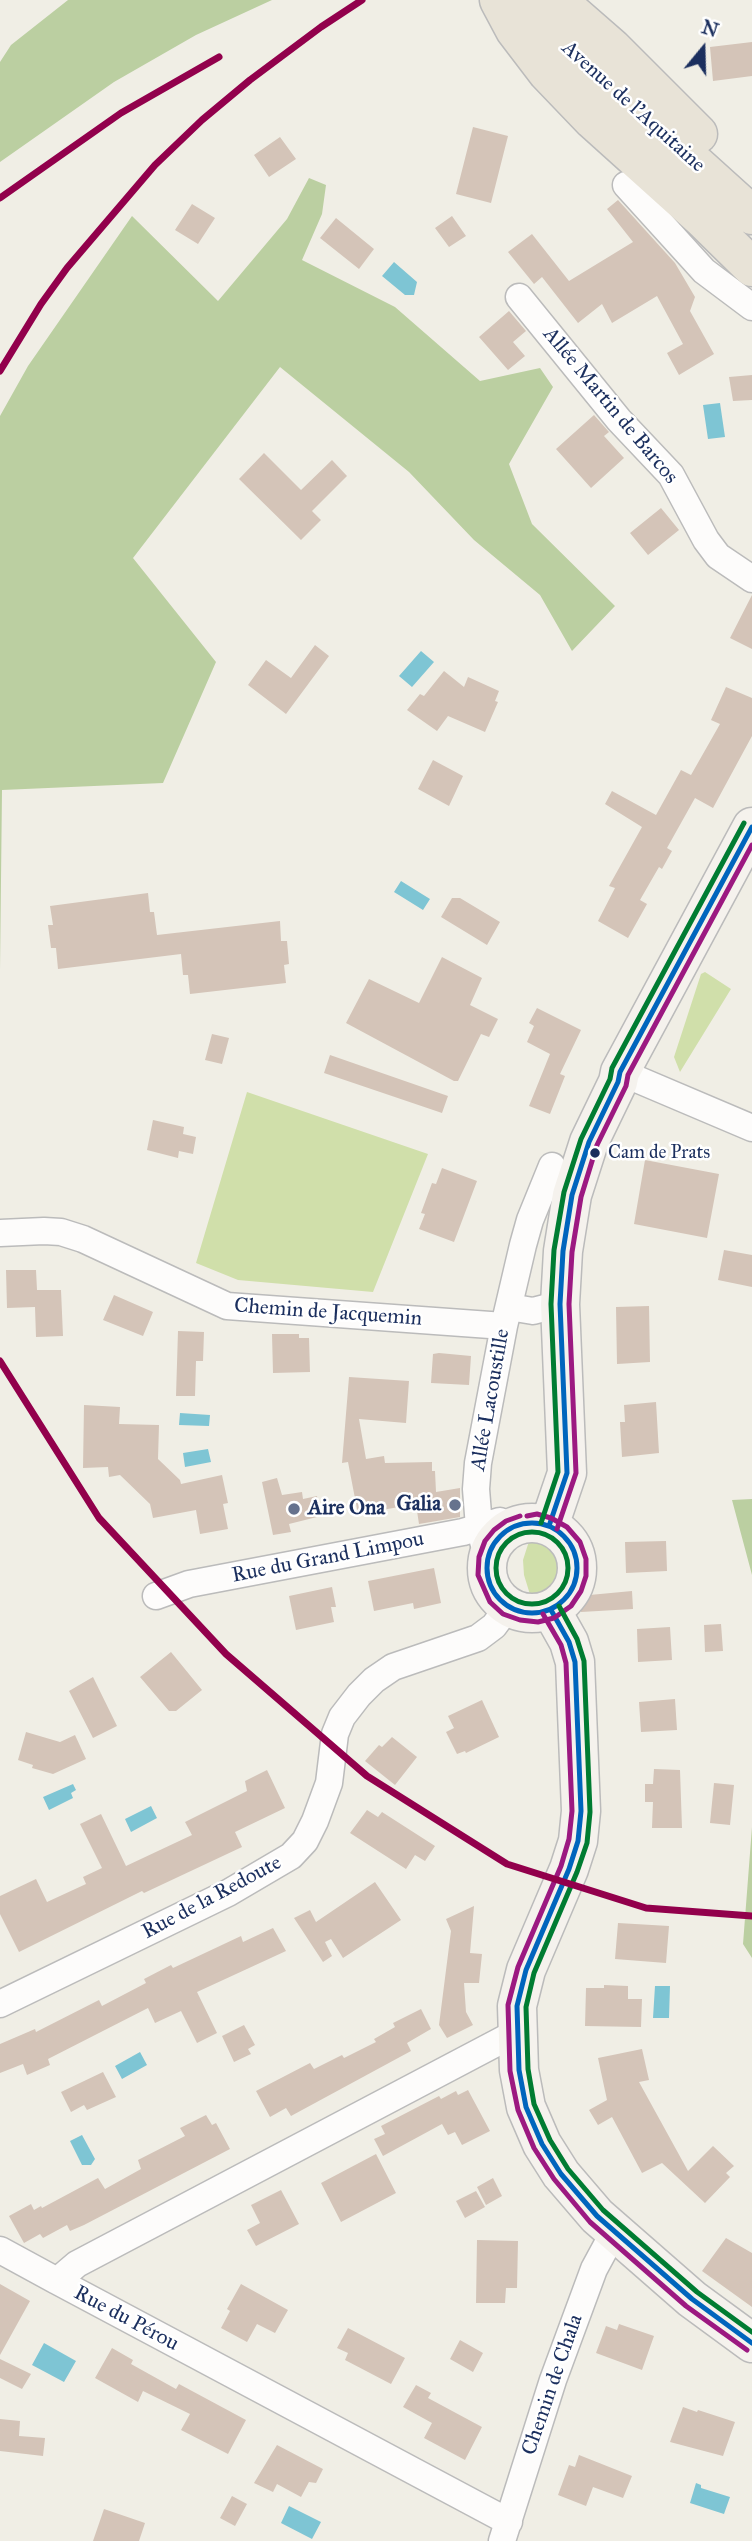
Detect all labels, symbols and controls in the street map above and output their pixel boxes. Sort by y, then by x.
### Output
north arrow [668,14,738,84]
text: N [699,15,721,42]
street label: Avenue de l'Aquitaine [556,36,710,178]
street label: Allée Martin de Barcos [537,323,683,489]
place label: Cam de Prats [608,1142,710,1164]
marker: Cam de Prats [588,1146,602,1160]
street label: Chemin de Jacquemin [233,1294,423,1332]
street label: Allée Lacoustille [466,1327,516,1473]
place label: Galia [396,1492,441,1518]
place label: Aire Ona [308,1496,385,1522]
marker: Galia [447,1497,463,1513]
marker: Aire Ona [286,1501,302,1517]
street label: Rue du Grand Limpou [230,1527,426,1589]
street label: Rue de la Redoute [138,1851,286,1945]
street label: Rue du Pérou [69,2281,183,2357]
street label: Chemin de Chala [517,2311,589,2459]

